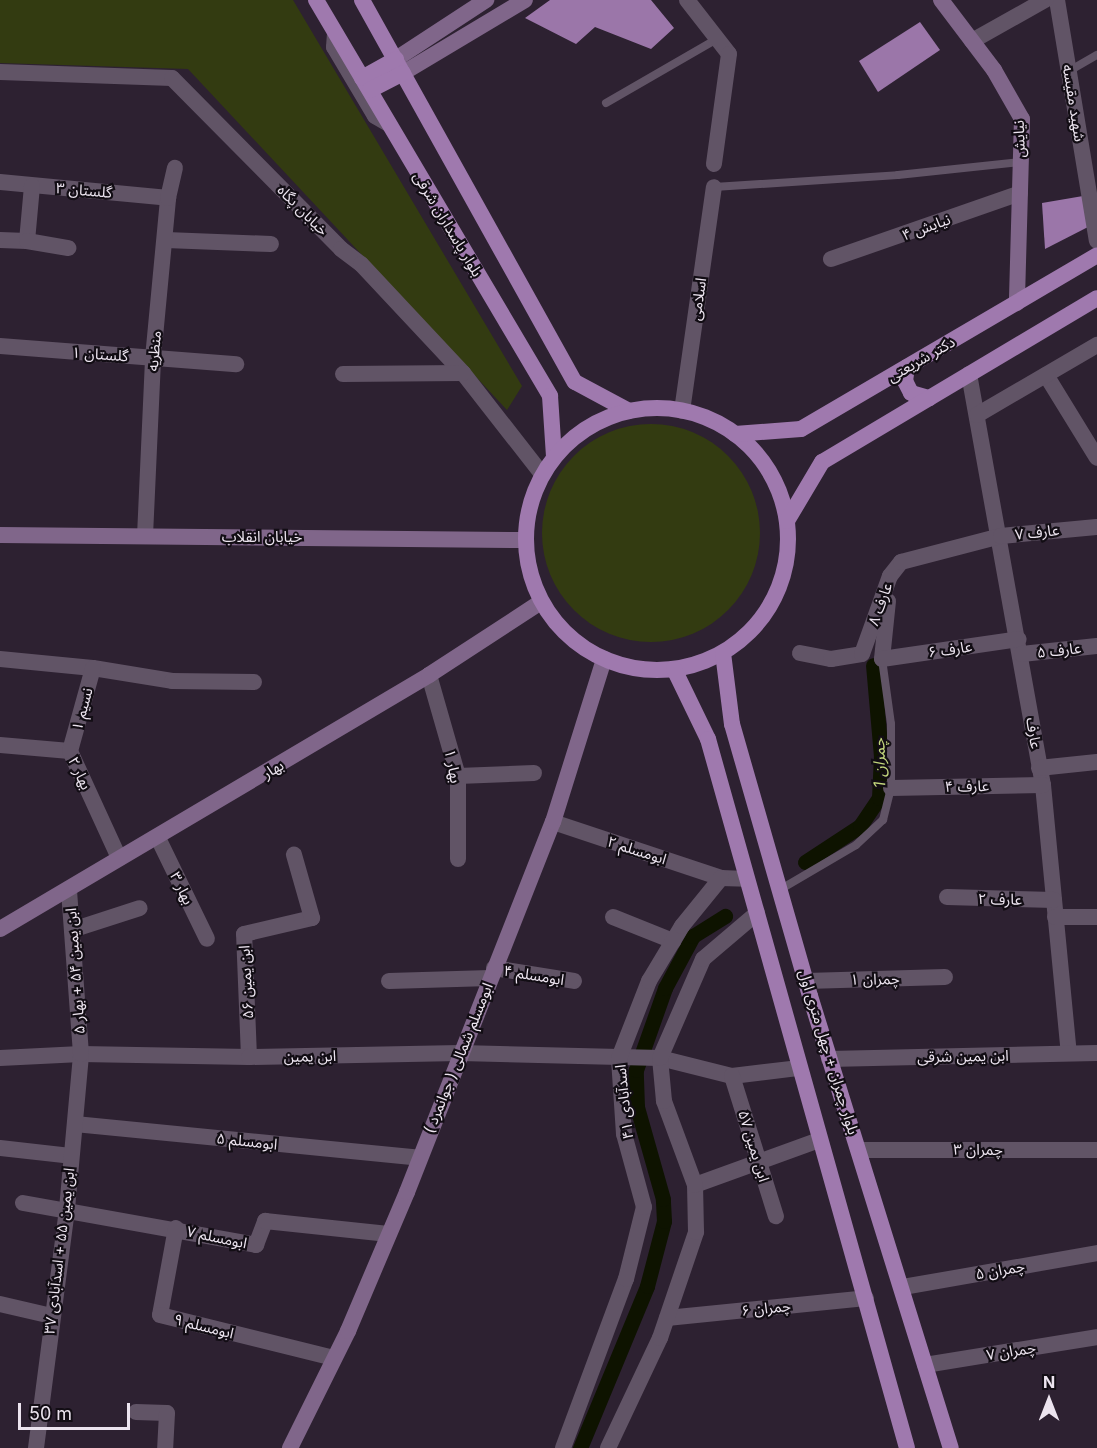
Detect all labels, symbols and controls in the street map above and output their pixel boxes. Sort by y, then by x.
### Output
street label: شهید مقیسه [1059,63,1089,143]
street label: نیایش [1009,120,1029,158]
street label: بلوار پاسداران شرقی [410,168,486,280]
street label: گلستان ۳ [55,179,113,201]
street label: خیابان پگاه [274,181,332,239]
street label: نیایش ۴ [899,210,953,244]
street label: اسلامی [686,276,710,322]
street label: منظریه [143,330,165,372]
street label: دکتر شریعتی [884,332,958,386]
street label: گلستان ۱ [71,343,129,365]
street label: عارف ۷ [1014,521,1060,543]
street label: خیابان انقلاب [222,528,302,546]
street label: عارف ۸ [864,580,896,628]
street label: عارف ۶ [927,637,973,661]
street label: عارف ۵ [1036,639,1082,661]
street label: نسیم ۱ [68,686,96,732]
street label: عارف [1023,716,1045,750]
water label: چمران 1 [869,738,889,788]
street label: بهار ۱ [441,747,465,785]
street label: بهار ۲ [65,754,95,792]
street label: بهار [259,756,287,782]
street label: عارف ۴ [945,777,989,795]
street label: ابومسلم ۲ [605,832,669,868]
street label: بهار ۳ [166,869,198,907]
street label: عارف ۲ [978,890,1022,908]
street label: ابن یمین ۵۴ + بهار ۵ [62,907,88,1035]
street label: ابن یمین ۵۶ [235,945,257,1019]
street label: ابومسلم ۴ [502,961,566,989]
street label: بلوار چمران + چهل متری اول [795,967,863,1137]
street label: چمران ۱ [850,970,900,988]
street label: ابومسلم شمالی ( جوانمرد ) [420,980,496,1136]
street label: ابن یمین شرقی [917,1046,1009,1066]
street label: ابن یمین [284,1047,336,1065]
street label: اسدآبادی ۴۱ [611,1064,637,1140]
street label: ابن یمین ۵۷ [735,1108,773,1184]
street label: ابومسلم ۵ [216,1129,278,1153]
street label: چمران ۳ [953,1141,1003,1159]
street label: ابن یمین ۵۵ + اسدآبادی ۳۷ [40,1167,78,1335]
street label: ابومسلم ۷ [185,1222,249,1252]
street label: چمران ۵ [974,1257,1026,1283]
street label: چمران ۶ [740,1296,792,1320]
street label: ابومسلم ۹ [172,1310,236,1342]
street label: چمران ۷ [985,1338,1037,1364]
north arrow [1019,1370,1079,1430]
text: N [1043,1372,1055,1392]
scale bar [21,1391,134,1429]
text: 50 m [29,1403,72,1424]

